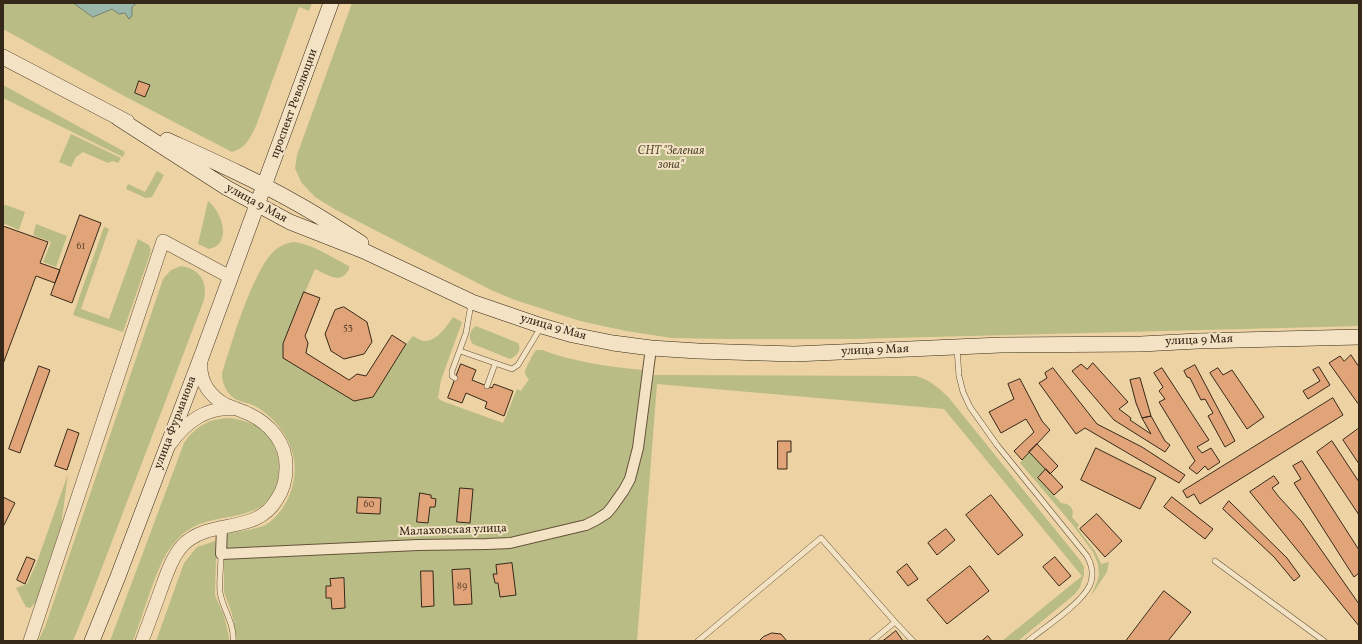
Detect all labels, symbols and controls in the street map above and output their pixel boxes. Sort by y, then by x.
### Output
street label: проспект Революции [268,47,322,161]
park label: СНТ "Зеленая зона" [638,145,704,173]
street label: улица 9 Мая [223,181,289,227]
house number: 61 [77,241,85,253]
street label: улица 9 Мая [518,312,588,344]
house number: 53 [343,322,353,334]
street label: улица 9 Мая [1165,333,1233,349]
street label: улица 9 Мая [841,343,909,359]
street label: улица Фурманова [152,374,200,472]
house number: 60 [363,499,375,511]
street label: Малаховская улица [399,522,507,540]
house number: 89 [457,581,467,593]

